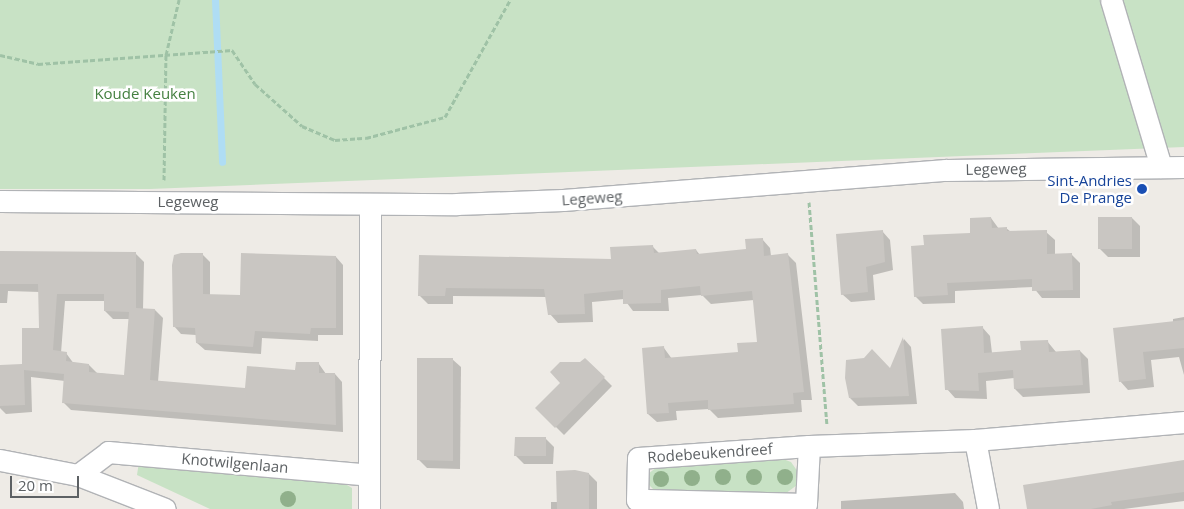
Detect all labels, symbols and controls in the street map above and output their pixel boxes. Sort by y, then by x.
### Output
park label: Koude Keuken [94,85,196,103]
street label: Legeweg [965,159,1027,179]
place label: Sint-Andries De Prange [1047,171,1132,206]
marker: Sint-Andries De Prange [1136,183,1148,195]
street label: Legeweg [561,187,623,209]
street label: Legeweg [157,193,219,211]
street label: Rodebeukendreef [647,440,773,466]
street label: Knotwilgenlaan [181,449,289,477]
scale bar [12,466,81,498]
text: 20 m [18,475,53,495]

